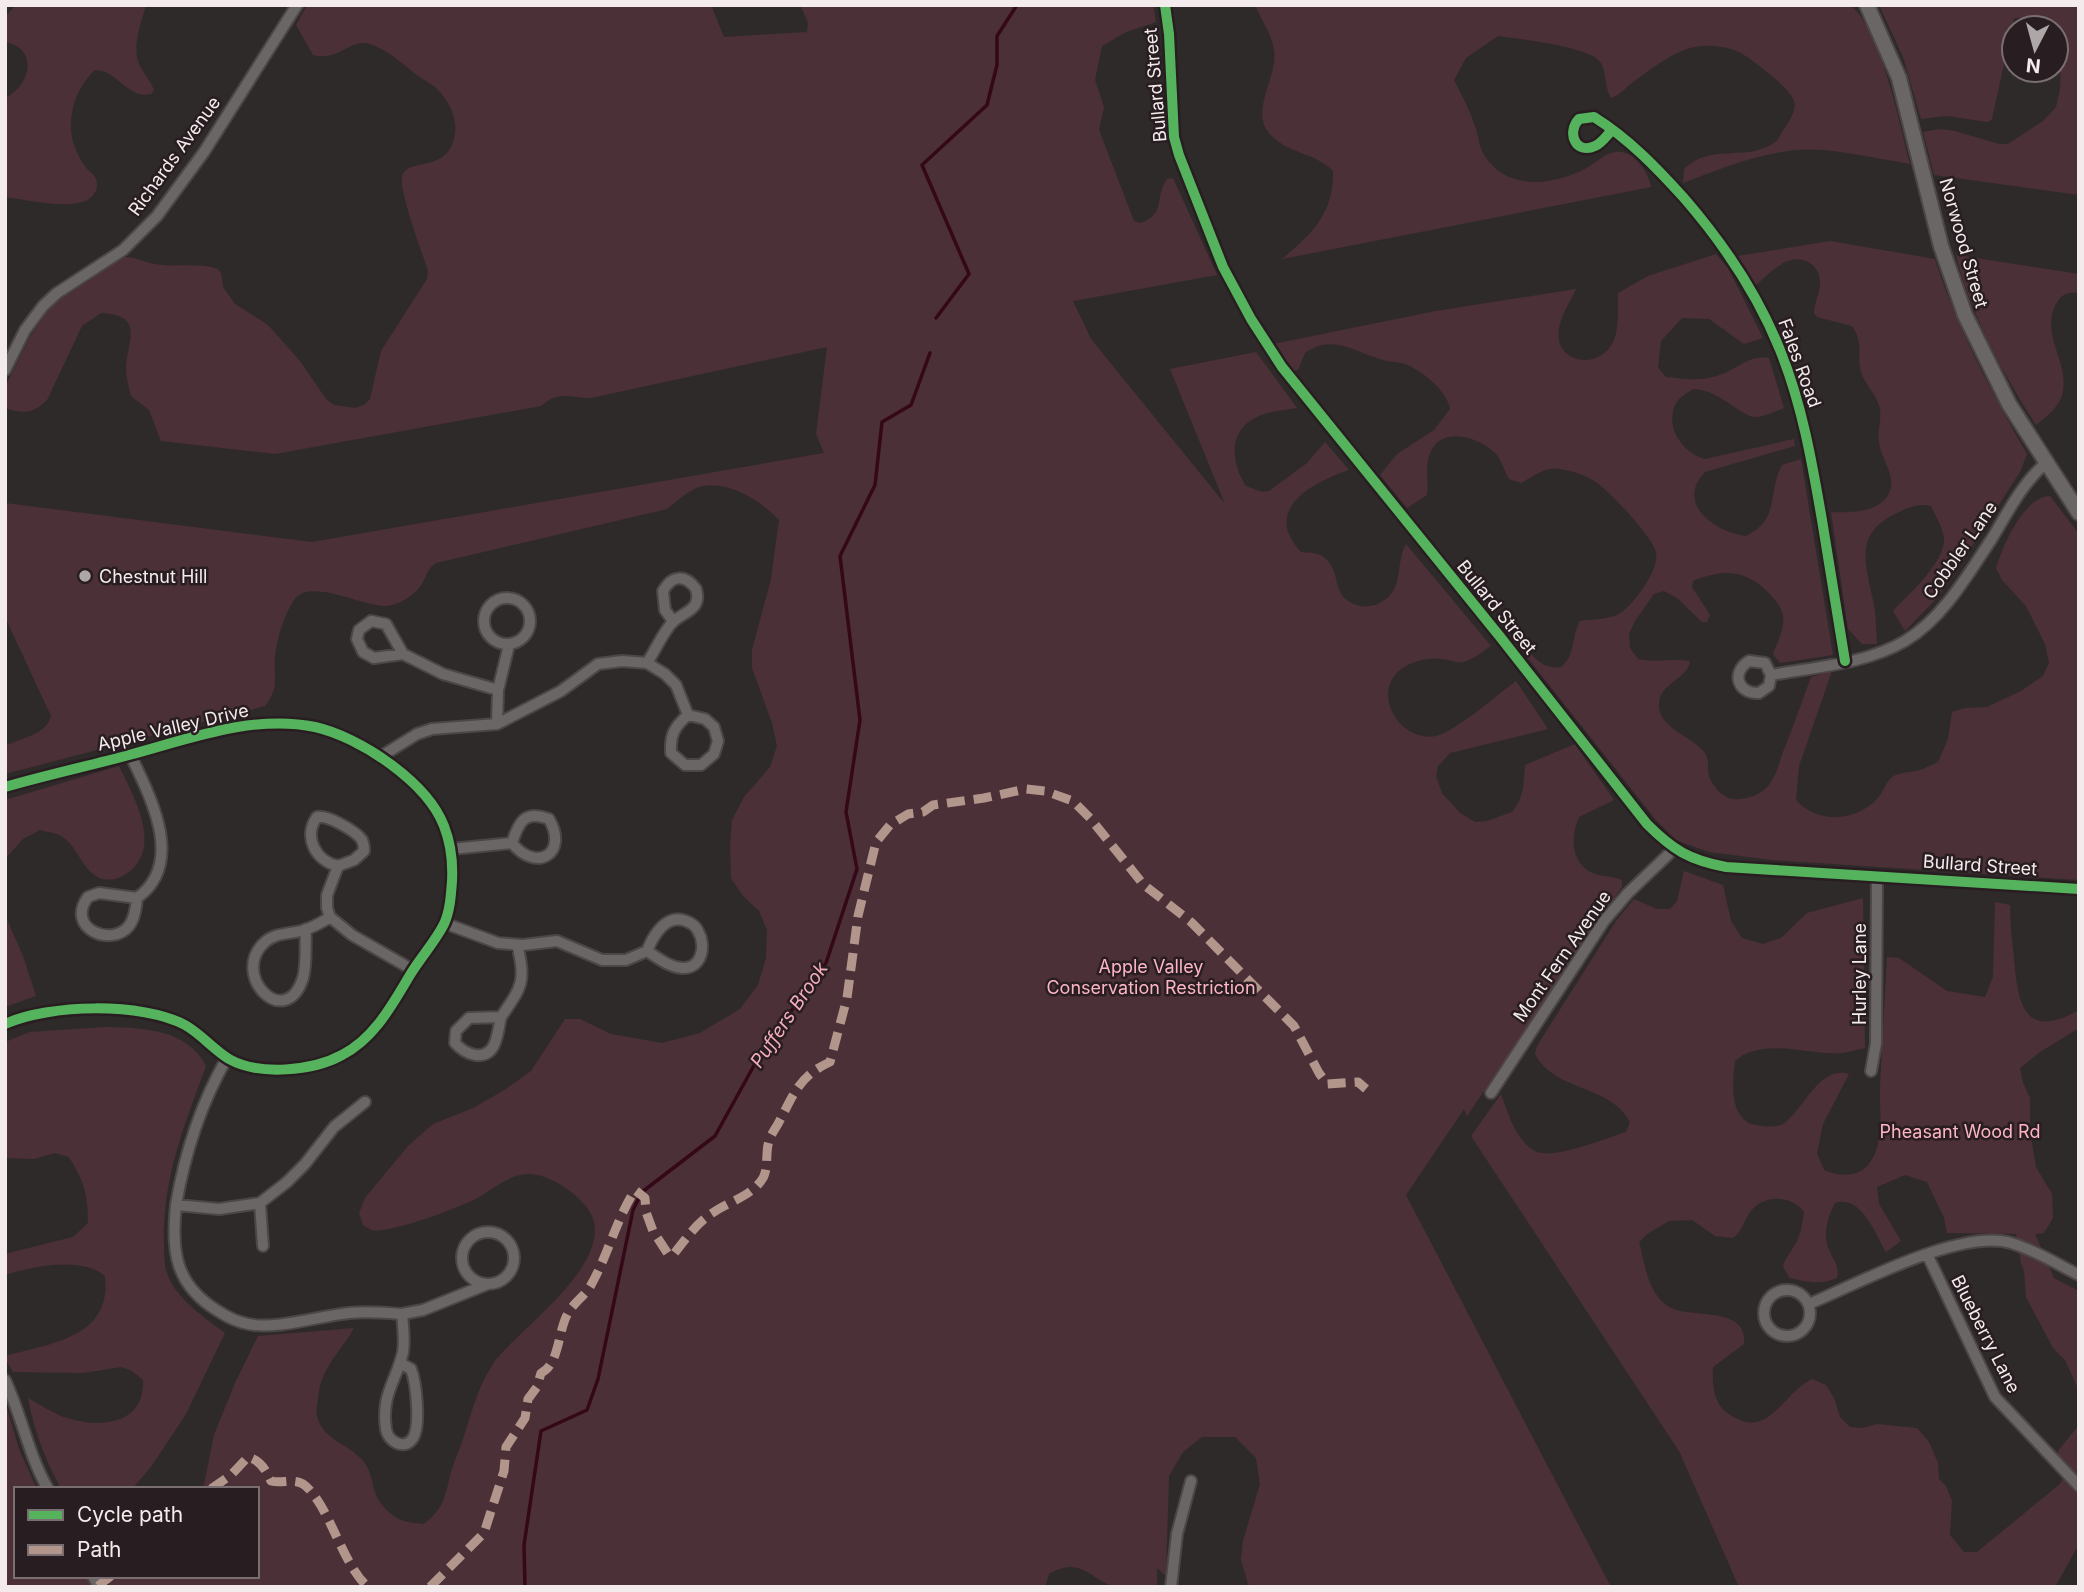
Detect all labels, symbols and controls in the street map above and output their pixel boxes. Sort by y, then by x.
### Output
north arrow [2000,14,2070,84]
street label: Bullard Street [1140,27,1170,143]
text: N [2025,53,2042,78]
street label: Richards Avenue [124,92,224,220]
street label: Norwood Street [1935,176,1993,310]
street label: Fales Road [1774,316,1826,410]
street label: Cobbler Lane [1919,497,2001,603]
street label: Bullard Street [1453,556,1541,658]
place label: Chestnut Hill [99,566,207,587]
marker: Chestnut Hill [77,568,93,584]
street label: Apple Valley Drive [95,699,251,755]
street label: Bullard Street [1922,851,2038,879]
street label: Mont Fern Avenue [1509,886,1615,1026]
street label: Hurley Lane [1849,923,1870,1025]
park label: Apple Valley Conservation Restriction [1046,956,1256,998]
water label: Puffers Brook [745,957,833,1072]
park label: Pheasant Wood Rd [1880,1121,2040,1142]
street label: Blueberry Lane [1947,1272,2025,1396]
legend [14,1487,259,1578]
text: Cycle path [77,1502,183,1527]
text: Path [77,1537,122,1562]

